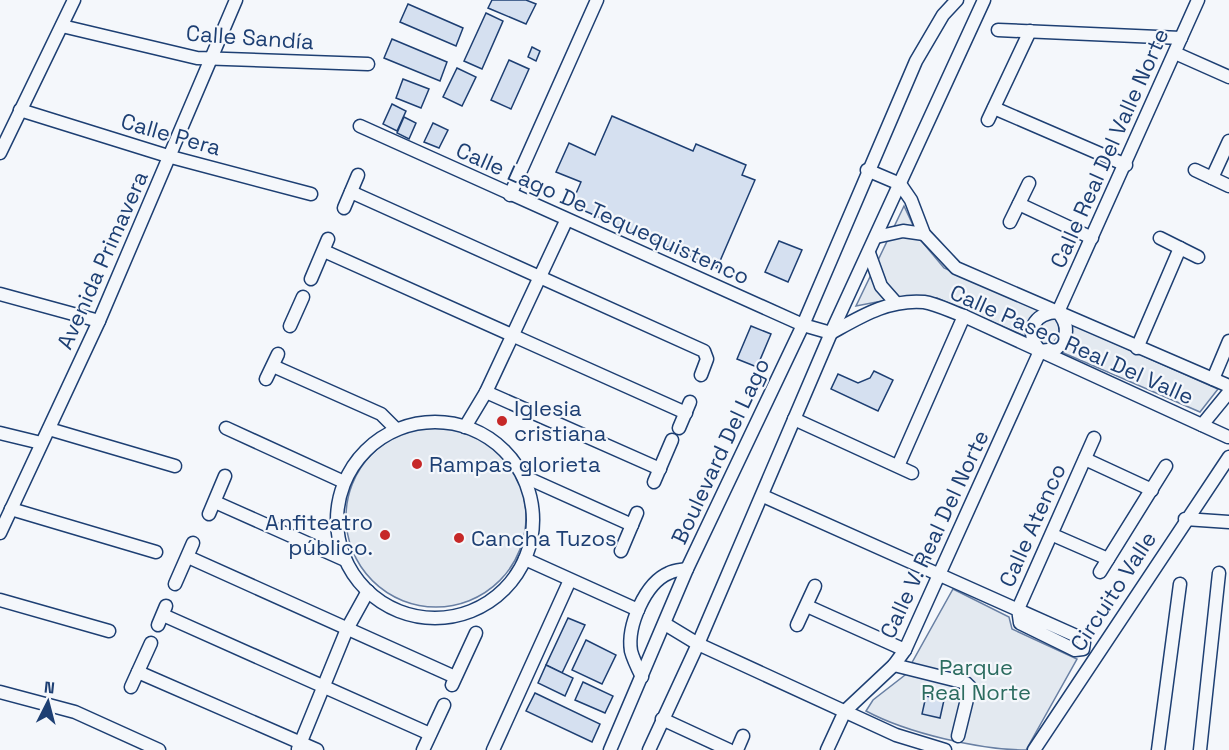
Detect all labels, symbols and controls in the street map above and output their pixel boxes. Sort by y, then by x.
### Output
street label: Calle Sandía [185,19,315,55]
street label: Calle Real Del Valle Norte [1043,24,1175,272]
street label: Calle Pera [118,106,225,162]
street label: Calle Lago De Tequequistenco [452,135,754,291]
street label: Avenida Primavera [50,166,154,353]
street label: Calle Paseo Real Del Valle [946,278,1198,410]
street label: Boulevard Del Lago [665,353,775,549]
place label: Iglesia cristiana [514,394,607,447]
marker: Iglesia cristiana [495,414,509,428]
street label: Calle V. Real Del Norte [873,425,995,643]
place label: Rampas glorieta [429,450,601,478]
marker: Rampas glorieta [410,457,424,471]
street label: Calle Atenco [992,459,1072,591]
place label: Anfiteatro público. [265,508,373,561]
place label: Cancha Tuzos [471,524,617,552]
street label: Circuito Valle [1064,526,1162,656]
marker: Anfiteatro público. [378,528,392,542]
marker: Cancha Tuzos [452,531,466,545]
park label: Parque Real Norte [921,653,1031,706]
north arrow [18,672,78,732]
text: N [43,677,56,699]

